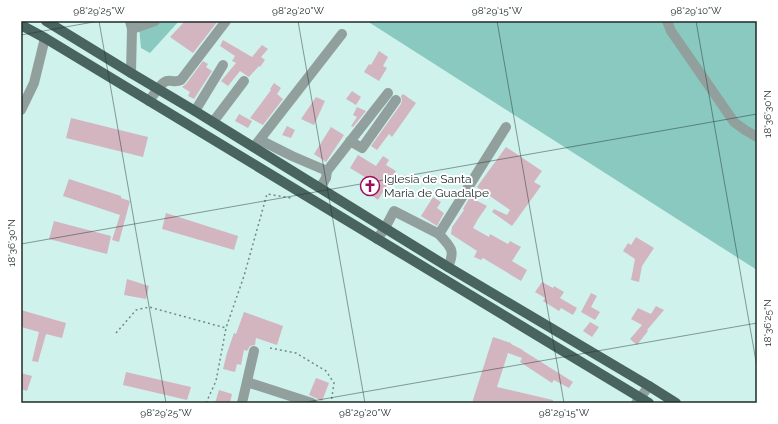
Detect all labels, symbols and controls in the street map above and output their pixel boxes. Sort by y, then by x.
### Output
text: 98°29'25"W [73,5,125,16]
text: 98°29'20"W [272,5,324,16]
text: 98°29'15"W [472,5,523,16]
text: 98°29'10"W [671,5,722,16]
text: 18°36'30"N [762,90,773,138]
place label: Iglesia de Santa Maria de Guadalpe [384,172,489,200]
church icon: Iglesia de Santa Maria de Guadalpe [359,175,381,197]
text: 18°36'30"N [6,219,17,267]
text: 18°36'25"N [762,299,773,347]
text: 98°29'25"W [140,407,192,418]
text: 98°29'20"W [339,407,391,418]
text: 98°29'15"W [539,407,590,418]

